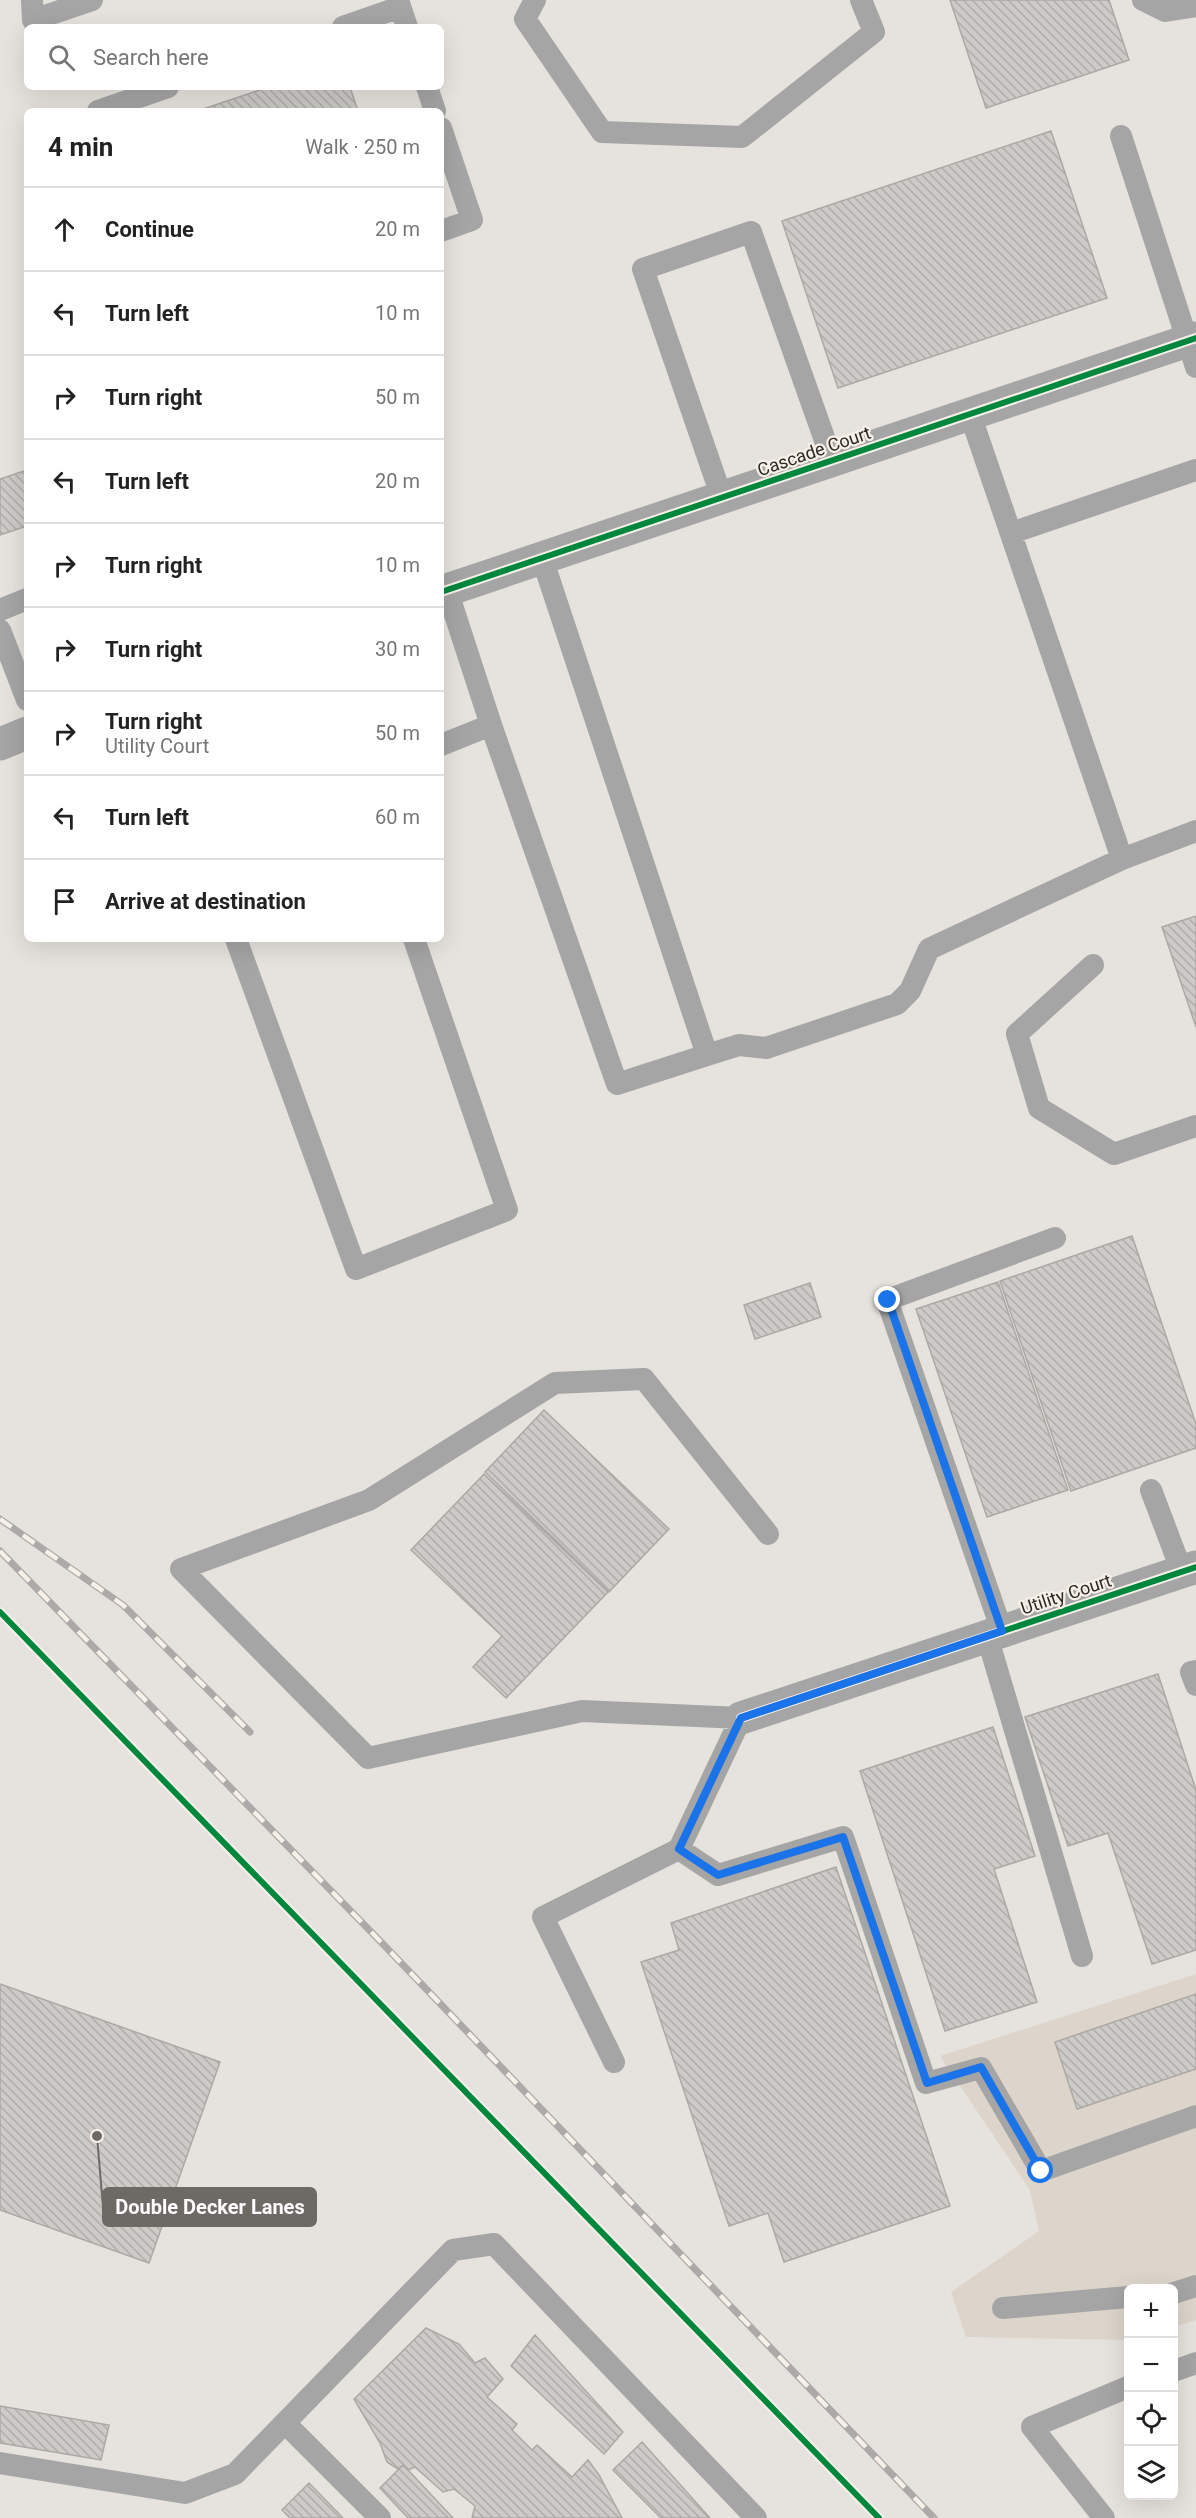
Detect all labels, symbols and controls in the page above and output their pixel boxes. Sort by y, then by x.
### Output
search box [24,24,444,90]
icon: search [45,41,78,74]
text: Search here [93,45,209,70]
text: 4 min [48,132,113,162]
text: Walk · 250 m [305,135,420,159]
icon: ahead [48,213,81,246]
text: Continue [105,217,194,242]
text: 20 m [375,217,420,241]
icon: left [48,297,81,330]
text: Turn left [105,301,189,326]
text: 10 m [375,301,420,325]
icon: right [48,381,81,414]
text: Turn right [105,385,202,410]
text: 50 m [375,385,420,409]
street label: Cascade Court [755,422,874,480]
icon: left [48,465,81,498]
text: Turn left [105,469,189,494]
text: 20 m [375,469,420,493]
icon: right [48,549,81,582]
text: Turn right [105,553,202,578]
text: 10 m [375,553,420,577]
icon: right [48,633,81,666]
text: Turn right [105,637,202,662]
text: 30 m [375,637,420,661]
text: Turn right [105,709,202,734]
icon: right [48,717,81,750]
text: 50 m [375,721,420,745]
text: Utility Court [105,734,209,758]
icon: left [48,801,81,834]
text: Turn left [105,805,189,830]
text: 60 m [375,805,420,829]
icon: arrive [48,885,81,918]
text: Arrive at destination [105,889,306,914]
route end [874,1286,900,1312]
street label: Utility Court [1018,1569,1114,1618]
route start [1027,2157,1053,2183]
callout: Double Decker Lanes [103,2188,316,2226]
text: Double Decker Lanes [115,2195,305,2219]
map controls [1124,2284,1178,2500]
button: + [1124,2284,1178,2338]
button: − [1124,2338,1178,2392]
button: locate [1124,2392,1178,2446]
button: layers [1124,2446,1178,2500]

